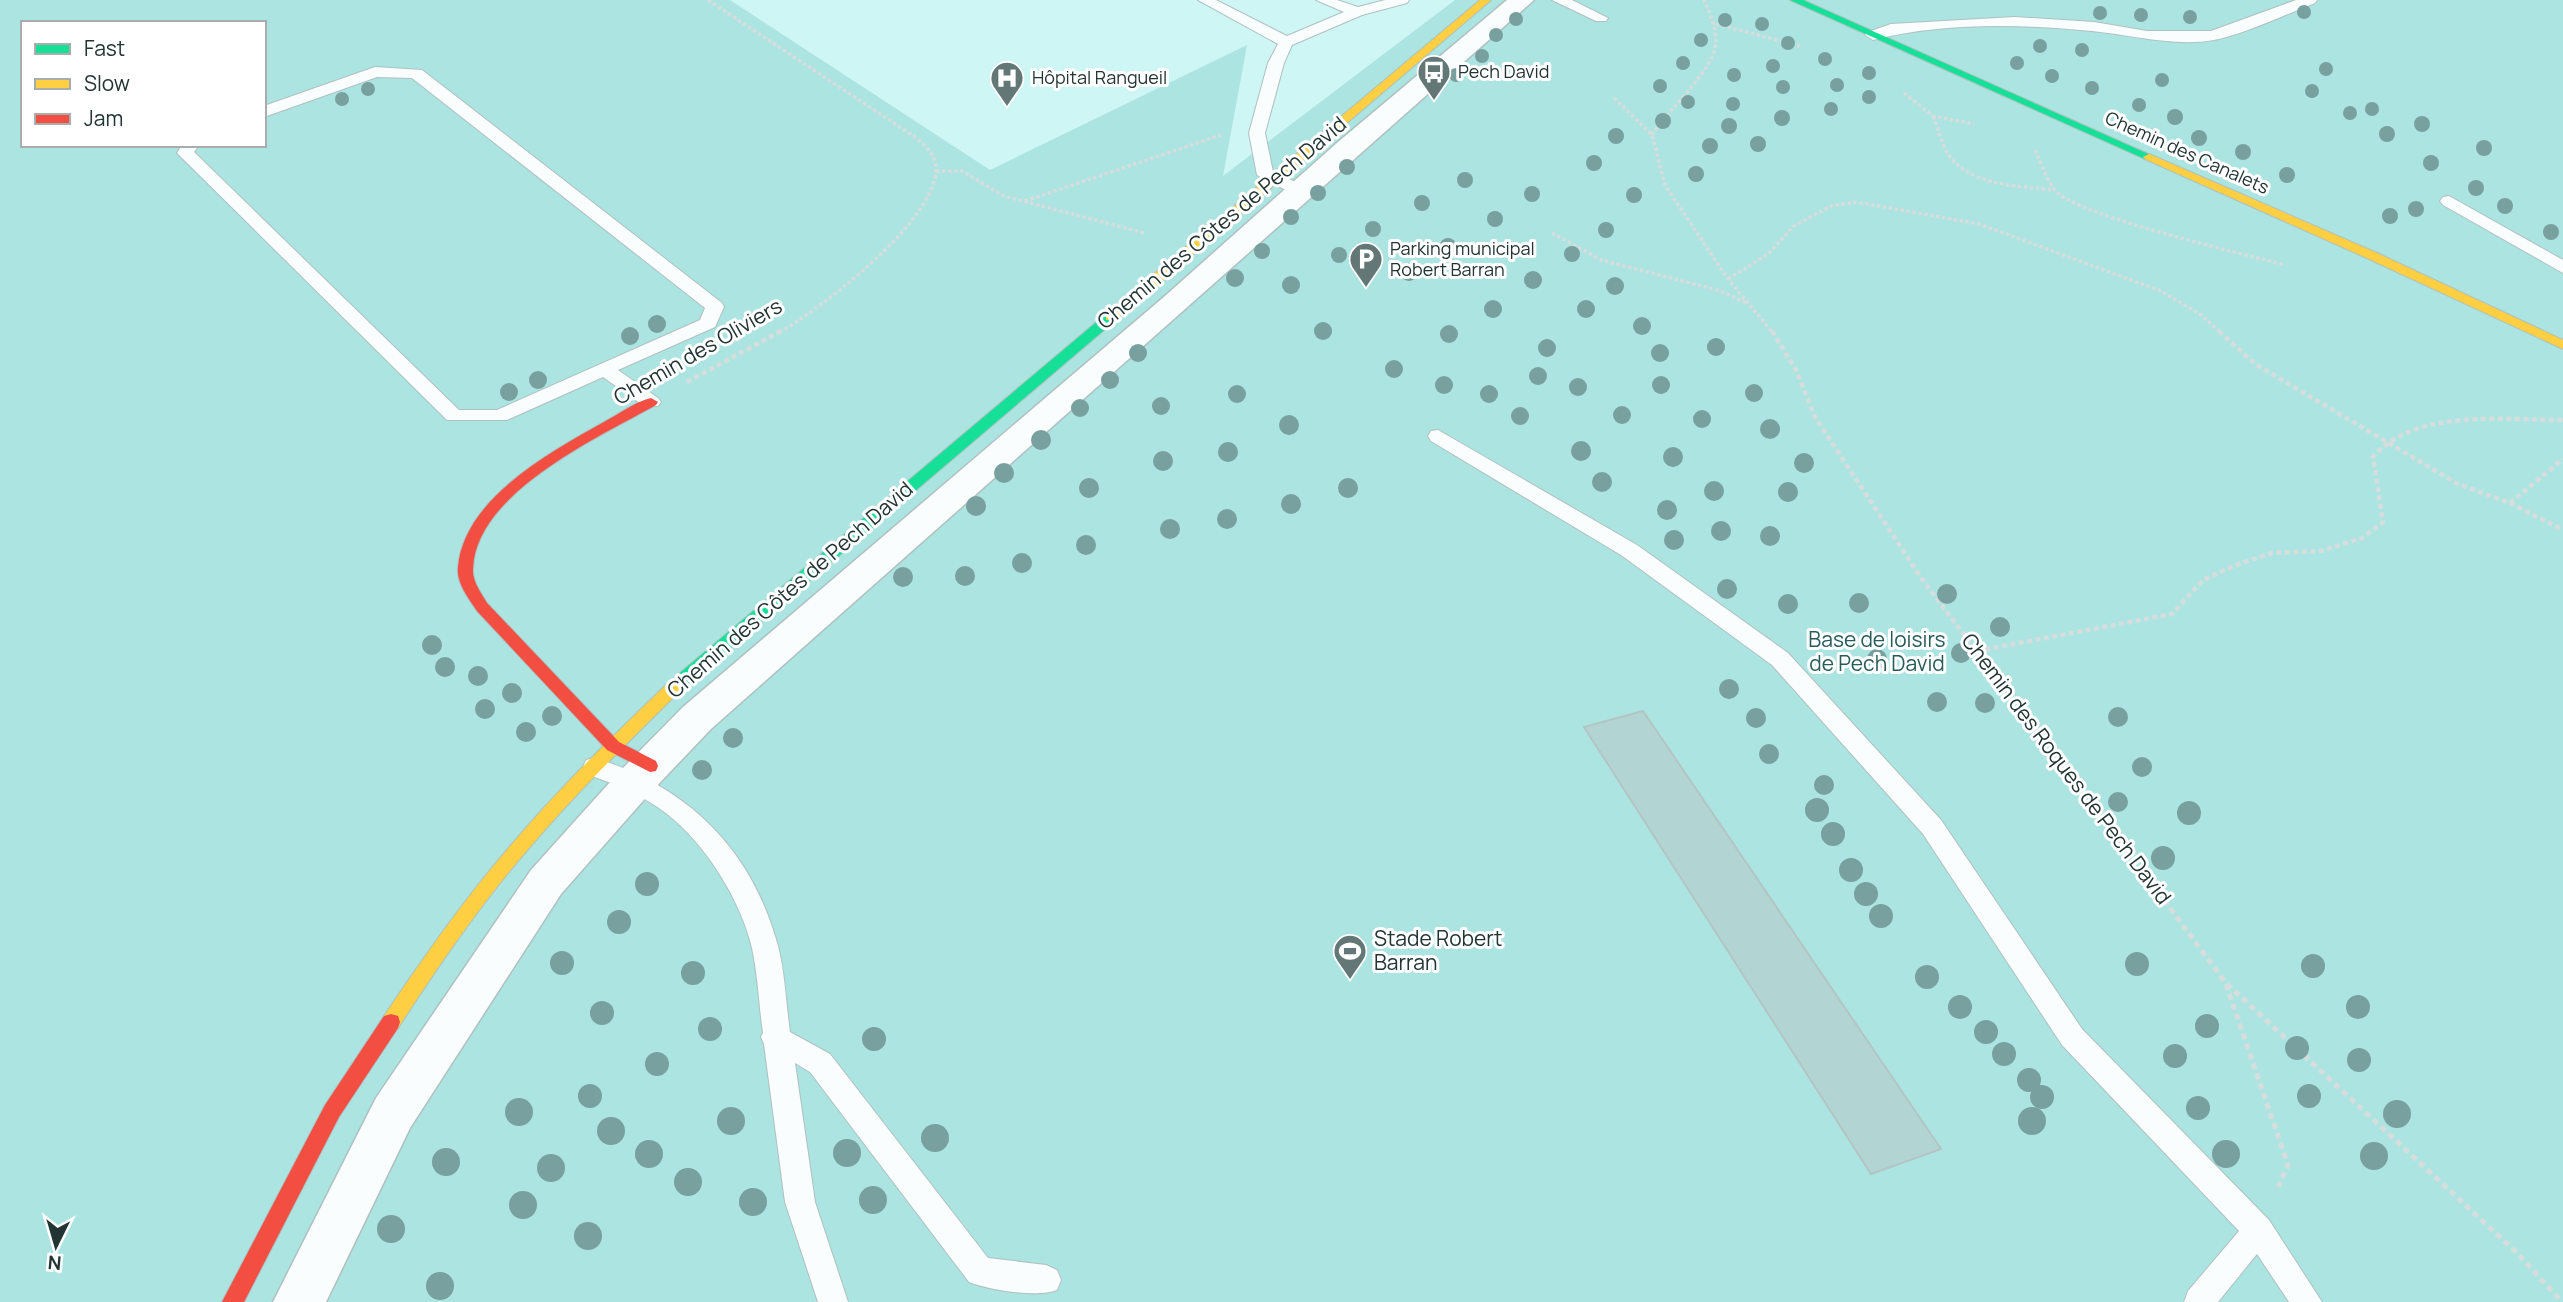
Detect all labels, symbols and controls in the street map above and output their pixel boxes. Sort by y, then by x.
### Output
legend [21,21,266,147]
text: Fast [84,34,125,62]
bus stop icon: Pech David [1415,53,1453,102]
hospital icon: Hôpital Rangueil [988,59,1026,108]
place label: Pech David [1458,59,1549,83]
place label: Hôpital Rangueil [1032,65,1167,89]
text: Slow [84,69,130,97]
text: Jam [84,104,123,132]
street label: Chemin des Canalets [2102,105,2273,199]
street label: Chemin des Côtes de Pech David [1091,110,1352,335]
place label: Parking municipal Robert Barran [1390,236,1535,281]
parking icon: Parking municipal Robert Barran [1347,240,1385,289]
street label: Chemin des Oliviers [608,292,787,411]
street label: Chemin des Côtes de Pech David [660,475,918,704]
park label: Base de loisirs de Pech David [1808,625,1946,677]
street label: Chemin des Roques de Pech David [1956,627,2178,910]
place label: Stade Robert Barran [1374,924,1502,976]
sports icon: Stade Robert Barran [1331,932,1369,981]
north arrow [21,1211,91,1281]
text: N [47,1249,62,1276]

